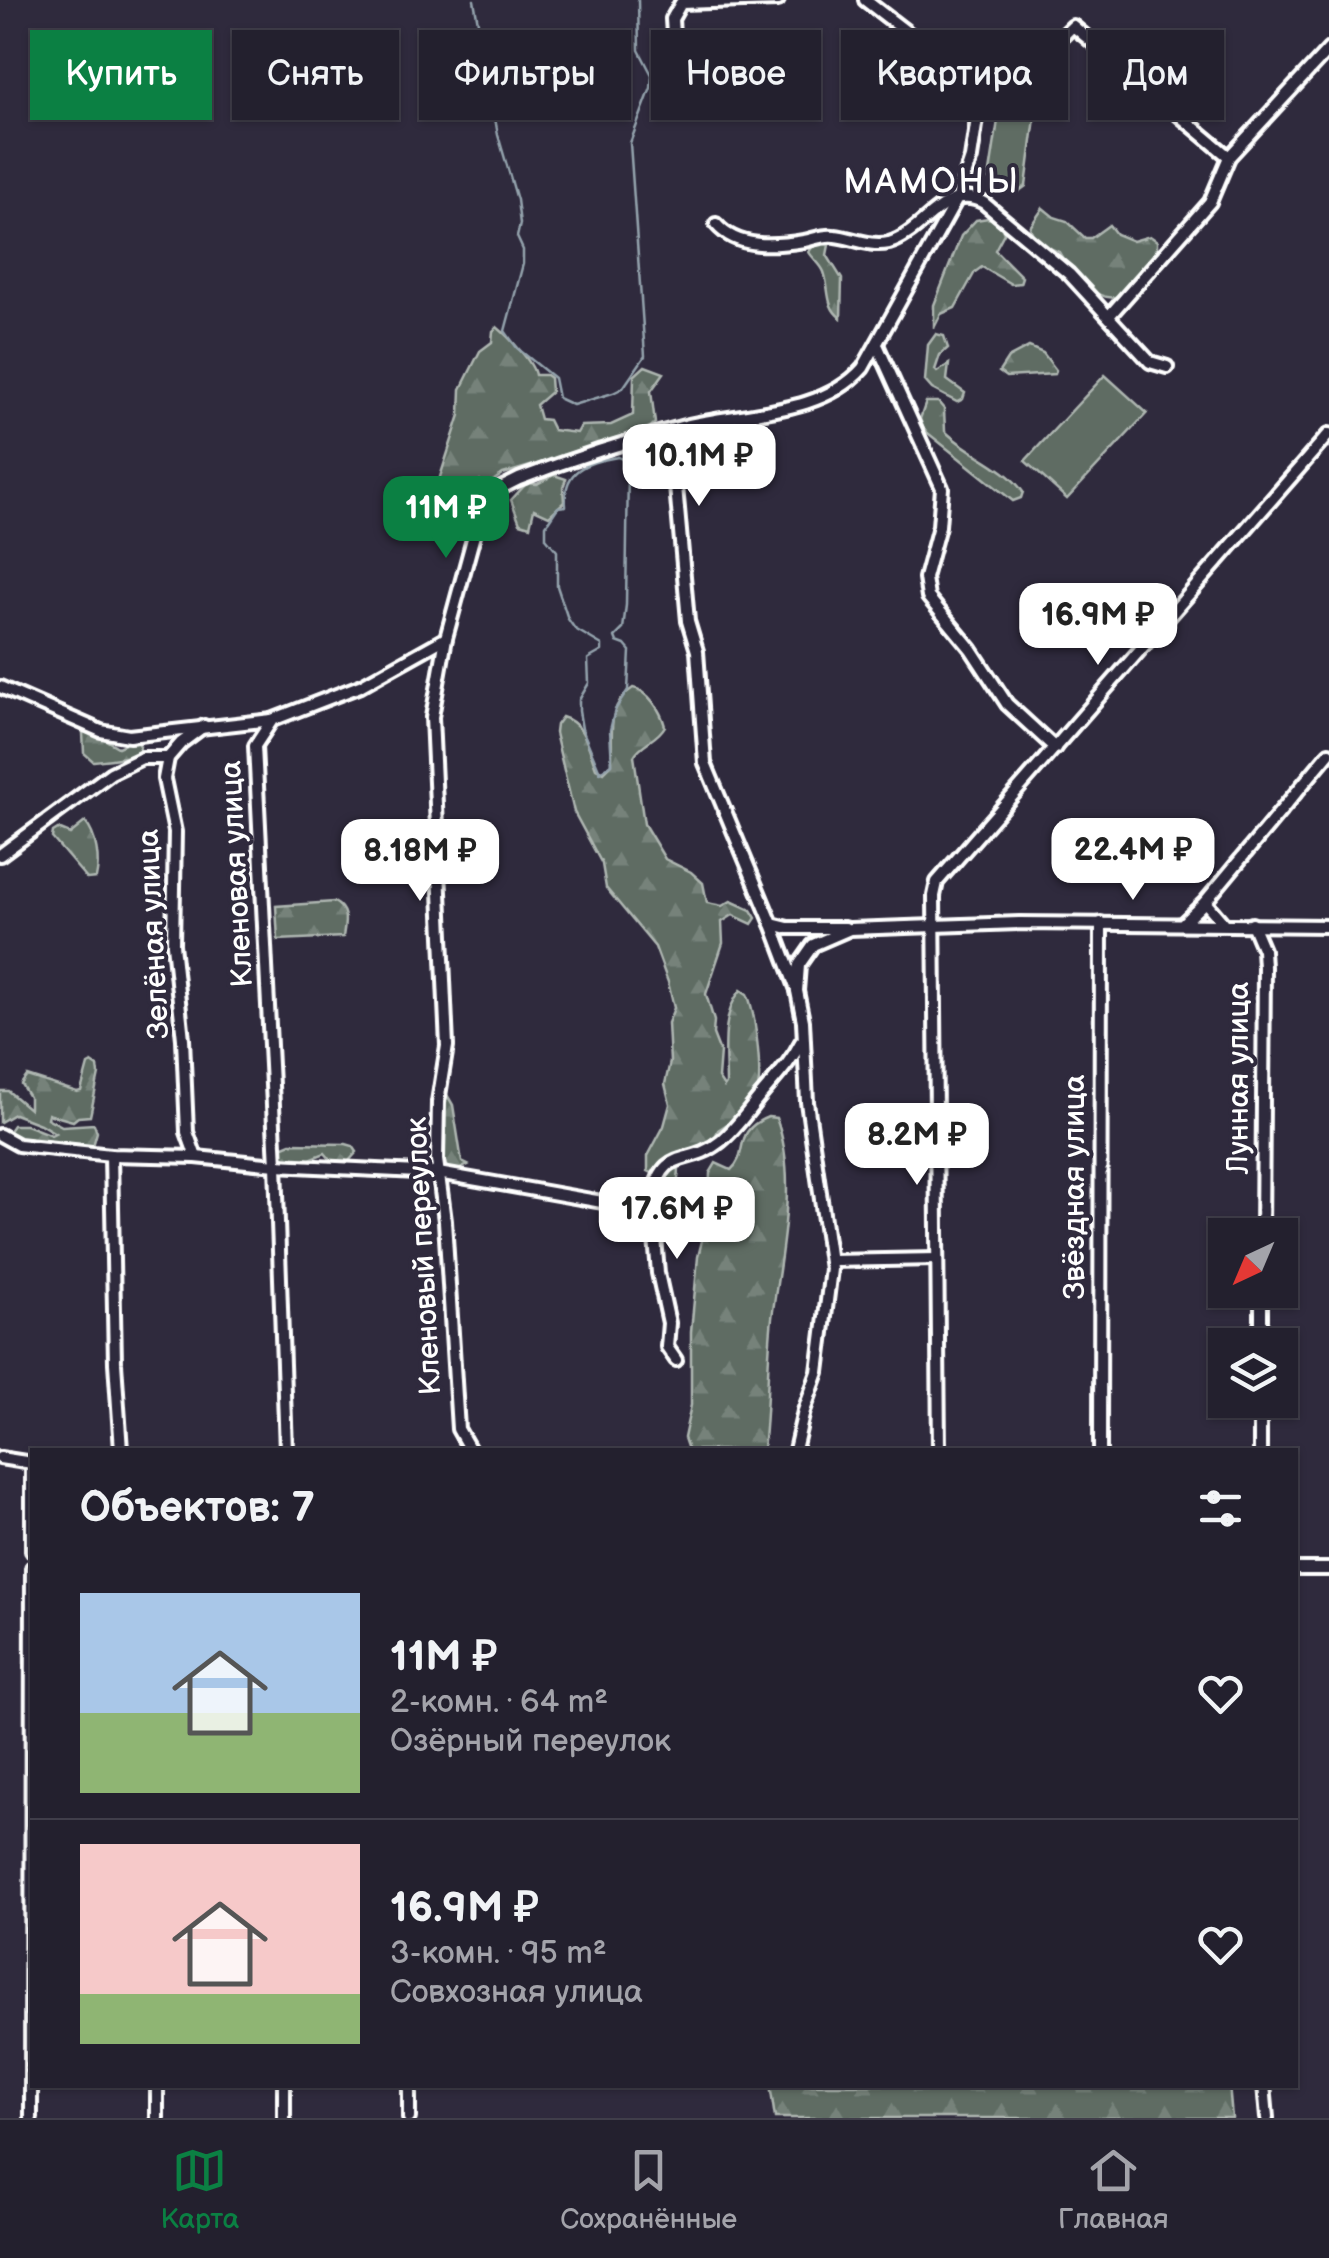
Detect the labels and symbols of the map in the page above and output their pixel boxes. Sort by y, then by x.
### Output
district label: МАМОНЫ [843,161,1021,204]
pin: 10.1M ₽ [607,424,791,509]
pin: 11M ₽ [376,476,516,561]
pin: 16.9M ₽ [1006,583,1190,668]
street label: Кленовая улица [213,759,261,988]
pin: 22.4M ₽ [1041,818,1225,903]
pin: 8.18M ₽ [328,819,512,904]
street label: Зелёная улица [131,828,177,1040]
street label: Лунная улица [1221,982,1257,1175]
street label: Звёздная улица [1057,1074,1093,1299]
pin: 8.2M ₽ [836,1103,998,1188]
street label: Кленовый переулок [399,1116,449,1396]
pin: 17.6M ₽ [585,1177,769,1262]
north arrow [1208,1218,1298,1308]

